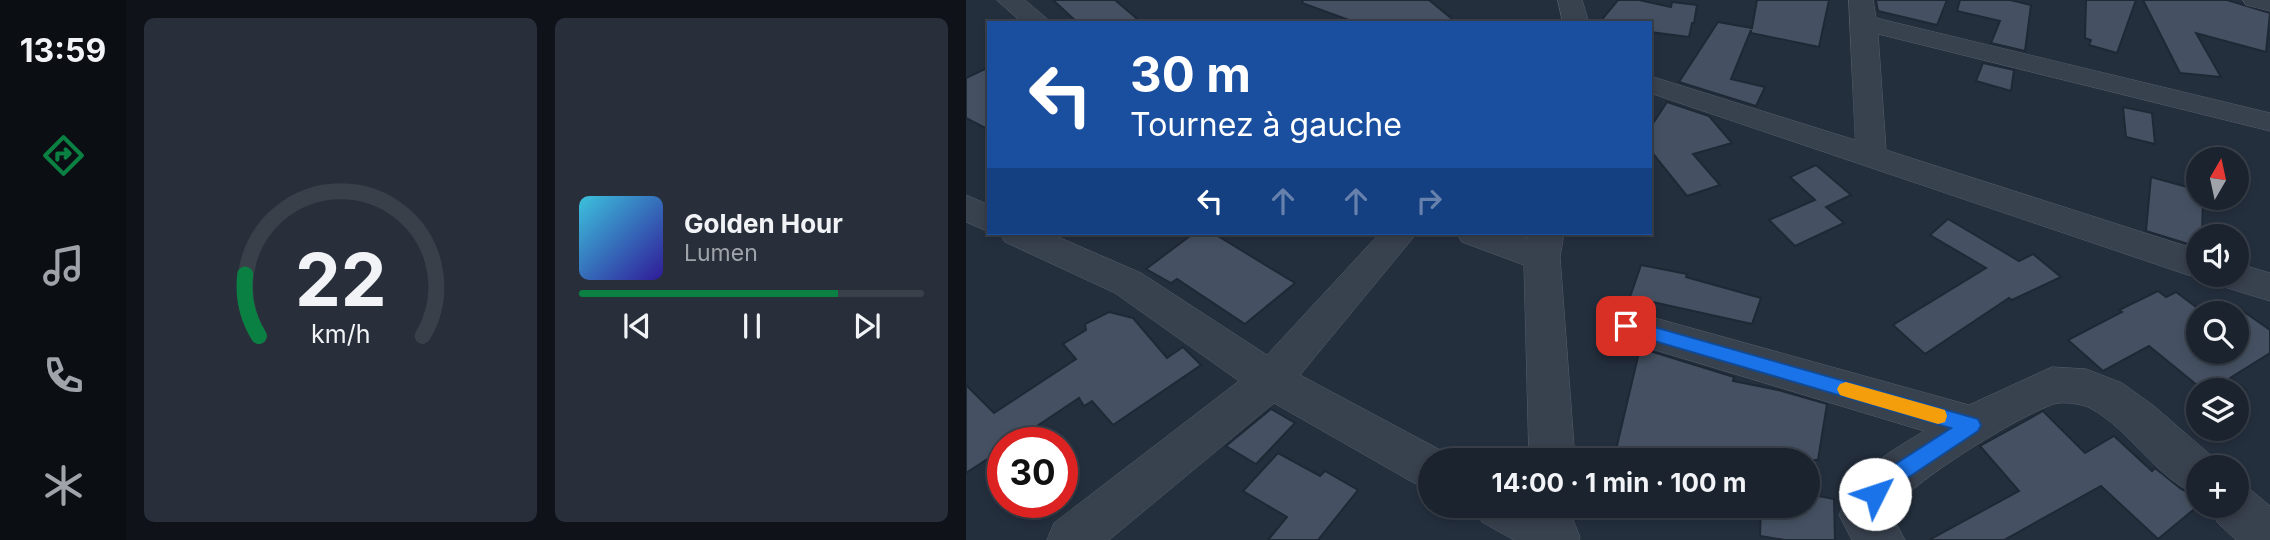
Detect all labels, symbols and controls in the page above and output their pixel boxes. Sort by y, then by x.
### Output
text: 13:59 [20,31,106,70]
text: 30 m [1130,45,1251,104]
icon: left [1015,49,1106,140]
text: Tournez à gauche [1130,105,1402,144]
icon: directions [39,131,88,180]
north arrow [2186,147,2249,210]
map controls [2186,147,2249,518]
icon: left [1191,182,1229,220]
icon: ahead [1264,182,1302,220]
icon: ahead [1337,182,1375,220]
icon: right [1410,182,1448,220]
text: Golden Hour [684,208,843,239]
button: sound [2186,224,2249,287]
text: 22 [295,235,386,324]
text: Lumen [684,239,758,267]
icon: music [39,241,88,290]
pin [1596,296,1656,356]
button: search [2186,301,2249,364]
icon: previous [618,307,656,345]
icon: pause [733,307,771,345]
icon: next [848,307,886,345]
icon: arrive [1607,307,1645,345]
text: km/h [311,319,370,349]
icon: phone [39,351,88,400]
button: layers [2186,378,2249,441]
speed limit sign: 30 [987,427,1078,518]
button: + [2186,455,2249,518]
position arrow [1838,457,1912,531]
icon: climate [39,461,88,510]
text: 14:00 · 1 min · 100 m [1491,467,1747,498]

